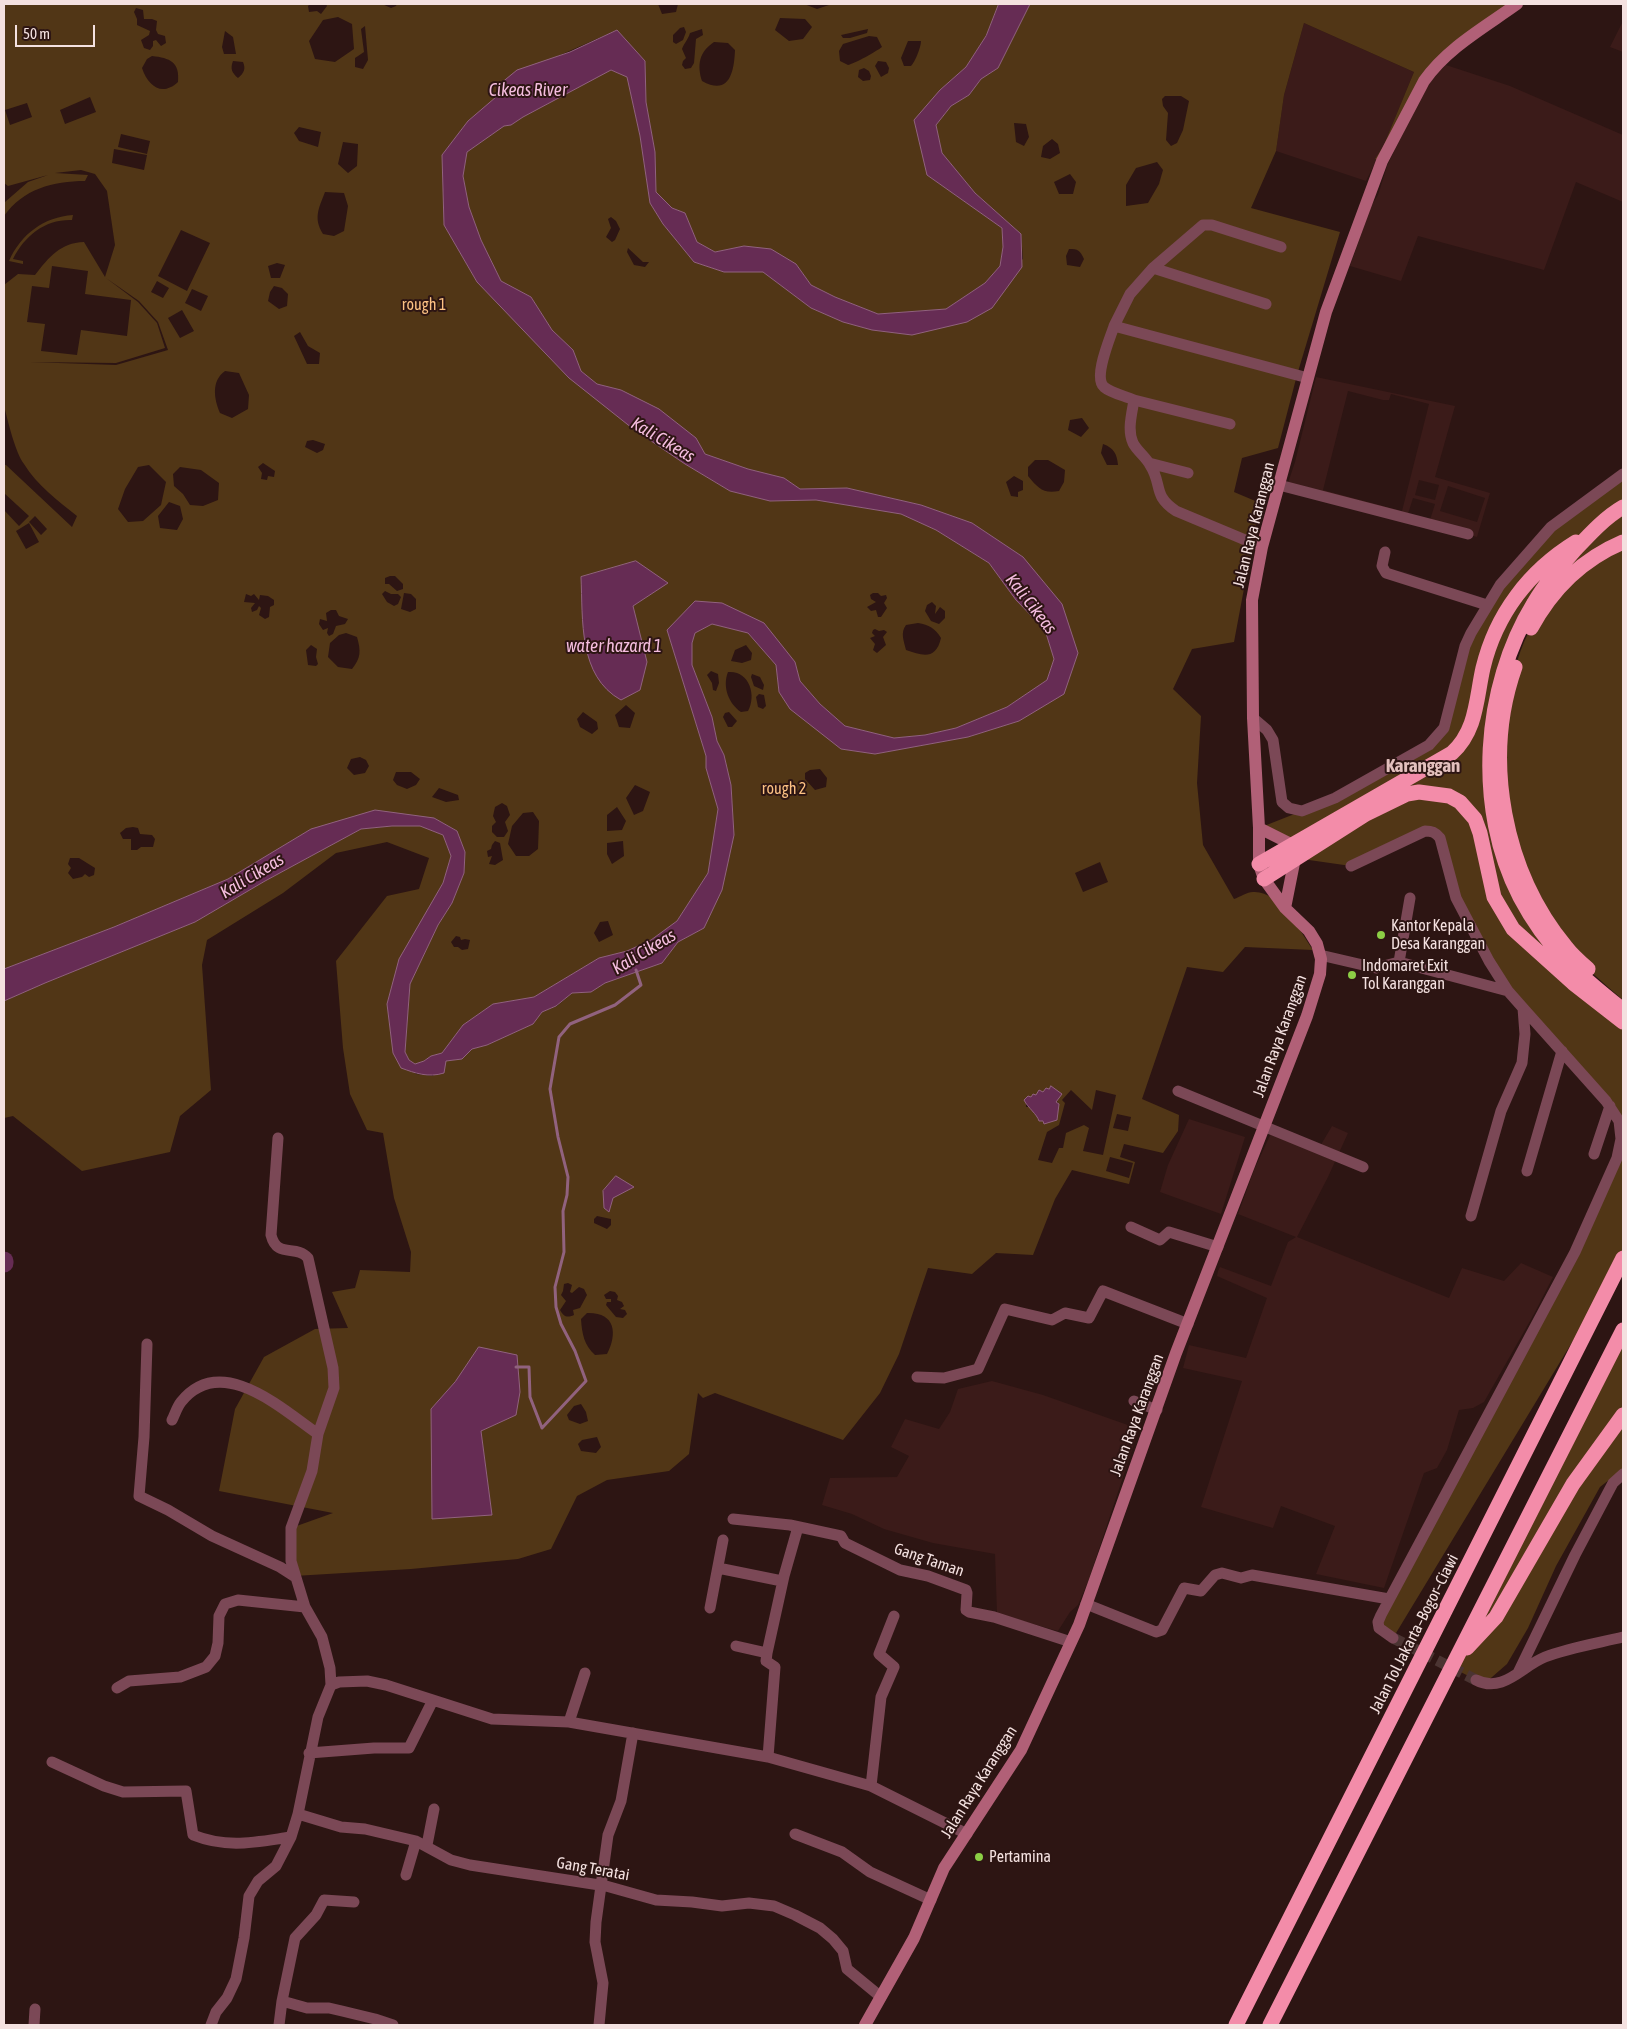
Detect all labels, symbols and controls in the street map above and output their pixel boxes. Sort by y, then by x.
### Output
scale bar [18,15,98,47]
text: 50 m [23,25,50,42]
water label: Cikeas River [489,79,567,101]
park label: rough 1 [402,295,446,315]
water label: Kali Cikeas [627,413,699,467]
street label: Jalan Raya Karanggan [1229,460,1279,590]
water label: Kali Cikeas [1001,570,1061,638]
water label: water hazard 1 [566,635,662,657]
district label: Karanggan [1386,755,1460,777]
park label: rough 2 [762,779,806,799]
water label: Kali Cikeas [216,849,288,903]
place label: Kantor Kepala Desa Karanggan [1391,916,1485,954]
water label: Kali Cikeas [608,925,680,979]
marker: Kantor Kepala Desa Karanggan [1375,929,1387,941]
place label: Indomaret Exit Tol Karanggan [1362,956,1448,994]
marker: Indomaret Exit Tol Karanggan [1346,969,1358,981]
street label: Jalan Raya Karanggan [1249,972,1311,1100]
street label: Jalan Raya Karanggan [1106,1351,1168,1479]
street label: Gang Taman [891,1539,967,1581]
street label: Jalan Tol Jakarta–Bogor–Ciawi [1365,1551,1463,1717]
street label: Jalan Raya Karanggan [937,1722,1021,1842]
place label: Pertamina [989,1847,1051,1867]
marker: Pertamina [973,1851,985,1863]
street label: Gang Teratai [555,1853,631,1885]

